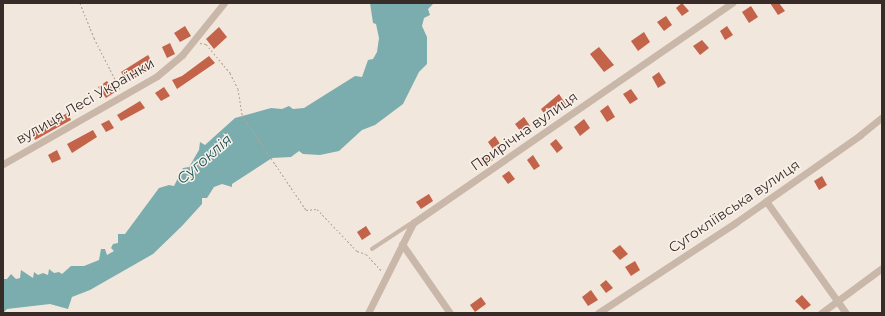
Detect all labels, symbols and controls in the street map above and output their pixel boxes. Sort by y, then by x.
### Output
street label: вулиця Лесі Українки [13,54,157,148]
street label: Прирічна вулиця [467,88,581,174]
water label: Сугоклія [173,130,235,188]
street label: Сугокліївська вулиця [665,156,803,256]

